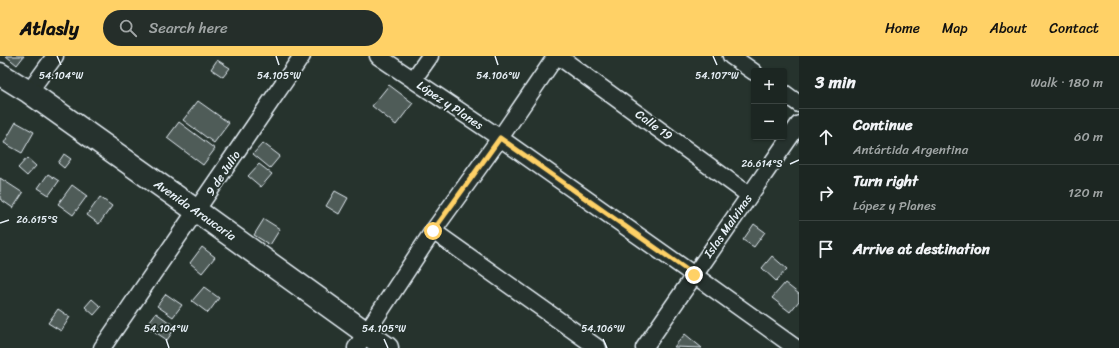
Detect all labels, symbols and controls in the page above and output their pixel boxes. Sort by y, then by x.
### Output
search box [103,10,383,46]
text: Atlasly [20,12,79,45]
text: Search here [149,15,228,41]
text: Home [885,16,920,41]
text: Map [942,16,968,41]
text: About [990,16,1027,41]
text: Contact [1049,16,1099,41]
icon: search [117,17,139,39]
text: 54.104°W [39,67,83,85]
text: 54.105°W [257,67,301,85]
text: 54.106°W [476,67,520,85]
text: 54.107°W [695,67,739,85]
text: 3 min [815,67,856,97]
map controls [751,68,787,140]
button: + [751,68,787,104]
text: Walk · 180 m [1031,71,1103,94]
street label: López y Planes [412,74,488,136]
street label: Calle 19 [630,104,678,146]
button: − [751,104,787,140]
text: Continue [853,112,913,138]
text: 60 m [1074,125,1103,148]
icon: ahead [815,126,837,148]
text: Antártida Argentina [853,138,968,161]
street label: 9 de Julio [200,146,246,200]
text: 26.614°S [741,155,783,173]
text: Turn right [853,168,918,194]
street label: Avenida Araucaria [148,173,242,247]
text: 120 m [1068,181,1103,204]
icon: right [815,182,837,204]
street label: Islas Malvinas [697,189,758,263]
text: López y Planes [853,194,936,217]
text: 26.615°S [16,211,58,229]
route start [424,222,442,240]
text: Arrive at destination [853,236,990,262]
icon: arrive [815,238,837,260]
route end [685,266,703,284]
text: 54.104°W [144,320,188,338]
text: 54.105°W [362,320,406,338]
text: 54.106°W [581,320,625,338]

